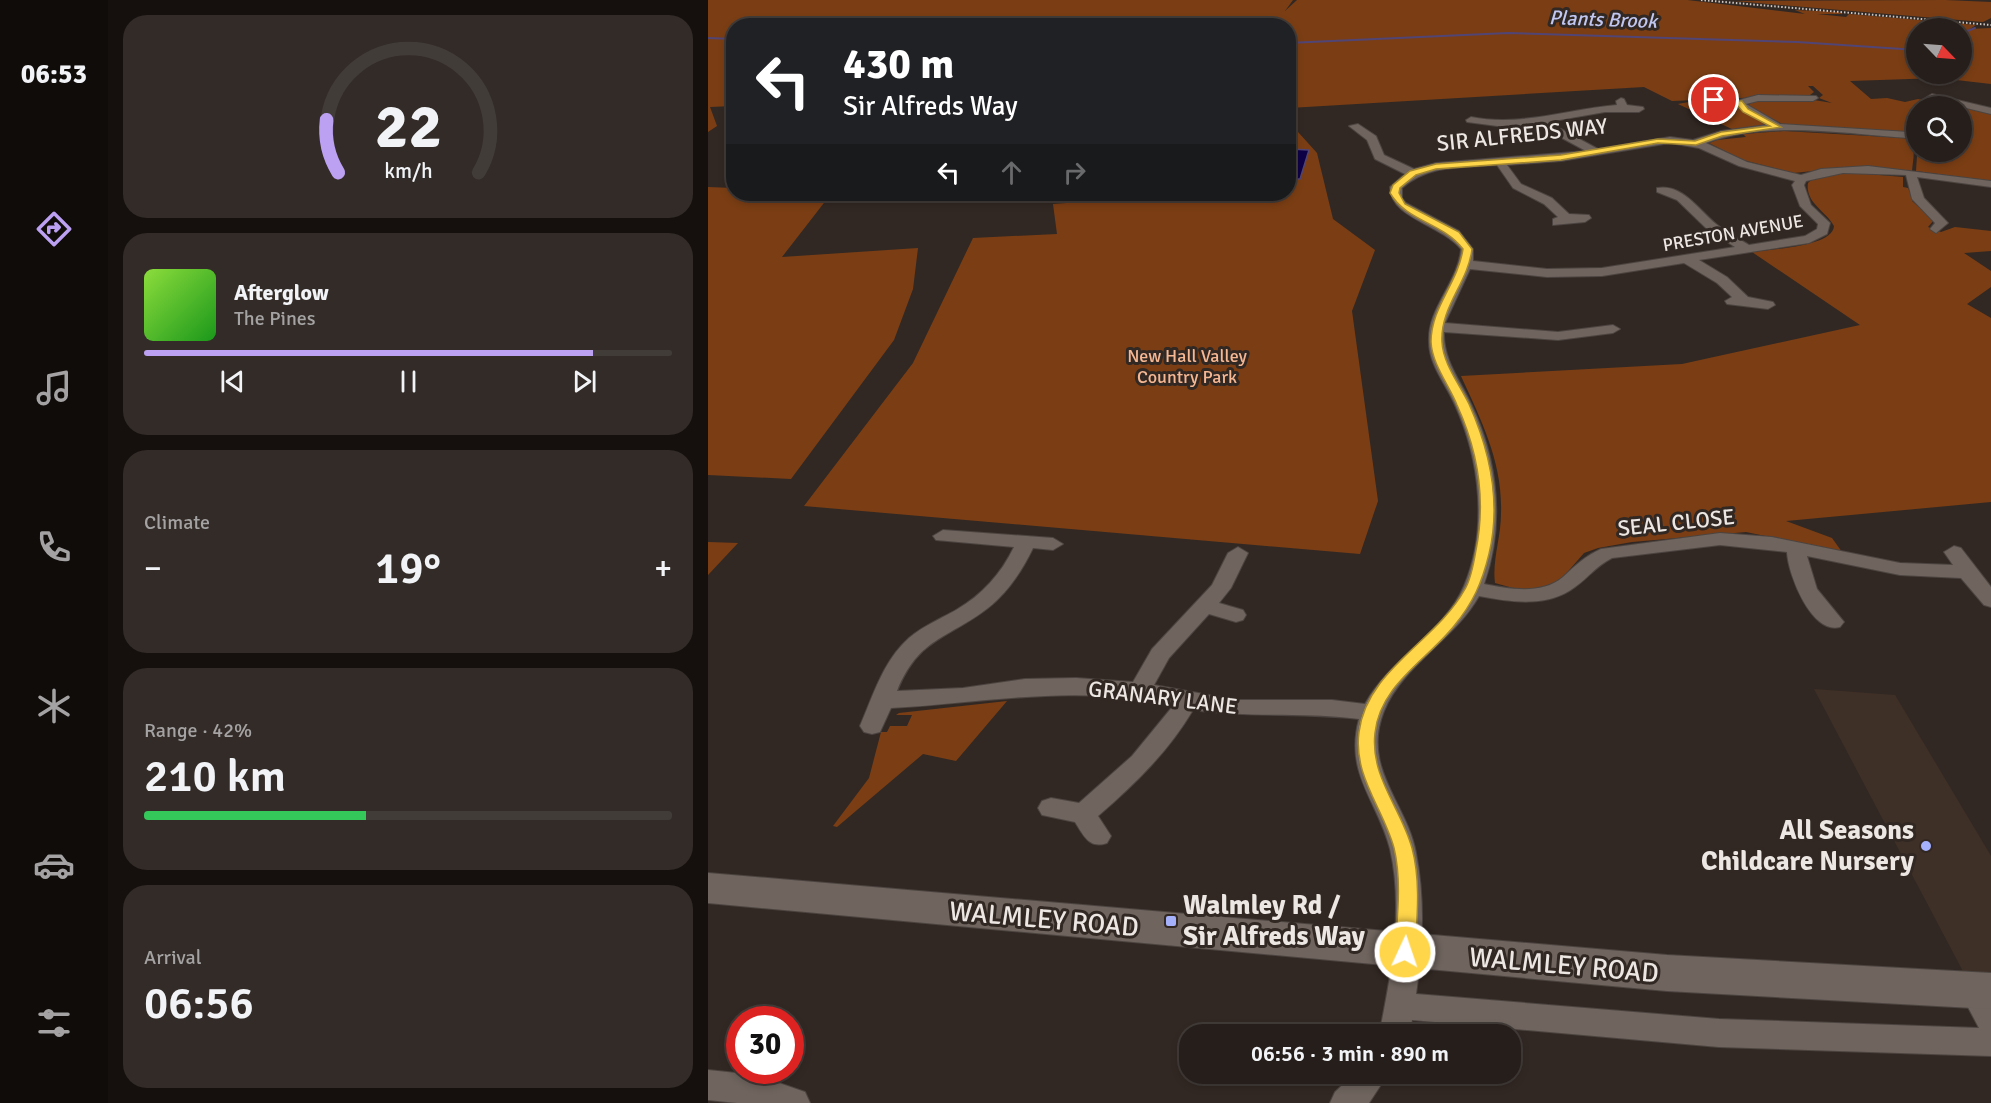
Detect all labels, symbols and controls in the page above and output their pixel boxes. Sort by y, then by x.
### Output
water label: Plants Brook [1549,5,1659,34]
north arrow [1906,18,1972,84]
map controls [1906,18,1972,162]
text: 430 m [843,39,954,90]
icon: left [744,42,822,120]
text: 06:53 [21,58,87,91]
pin [1688,74,1739,125]
icon: arrive [1697,83,1730,116]
text: 22 [374,88,442,165]
text: Sir Alfreds Way [843,90,1018,123]
button: search [1906,96,1972,162]
street label: SIR ALFREDS WAY [1435,112,1609,157]
icon: left [932,156,965,189]
icon: ahead [995,156,1028,189]
icon: right [1058,156,1091,189]
text: km/h [384,159,432,185]
icon: directions [33,208,75,250]
street label: PRESTON AVENUE [1661,210,1805,256]
text: Afterglow [234,279,329,306]
text: The Pines [234,306,316,331]
park label: New Hall Valley Country Park [1127,345,1247,388]
icon: previous [216,365,249,398]
icon: pause [392,365,425,398]
icon: next [568,365,601,398]
icon: music [33,367,75,409]
street label: SEAL CLOSE [1616,503,1736,542]
text: Climate [144,510,210,535]
icon: phone [33,526,75,568]
text: 19° [375,541,441,596]
text: − [144,548,162,589]
text: + [654,548,672,589]
street label: GRANARY LANE [1087,675,1239,720]
icon: climate [33,685,75,727]
text: Range · 42% [144,718,252,743]
text: 210 km [144,749,286,804]
place label: All Seasons Childcare Nursery [1701,814,1915,878]
marker: All Seasons Childcare Nursery [1919,839,1933,853]
icon: car [33,844,75,886]
place label: Walmley Rd / Sir Alfreds Way [1183,889,1365,953]
street label: WALMLEY ROAD [948,895,1140,944]
marker: Walmley Rd / Sir Alfreds Way [1164,914,1178,928]
position arrow [1373,920,1437,984]
street label: WALMLEY ROAD [1468,941,1660,990]
text: Arrival [144,945,202,970]
text: 06:56 [144,976,254,1031]
icon: filters [33,1002,75,1044]
speed limit sign: 30 [726,1006,804,1084]
text: 06:56 · 3 min · 890 m [1251,1040,1449,1067]

